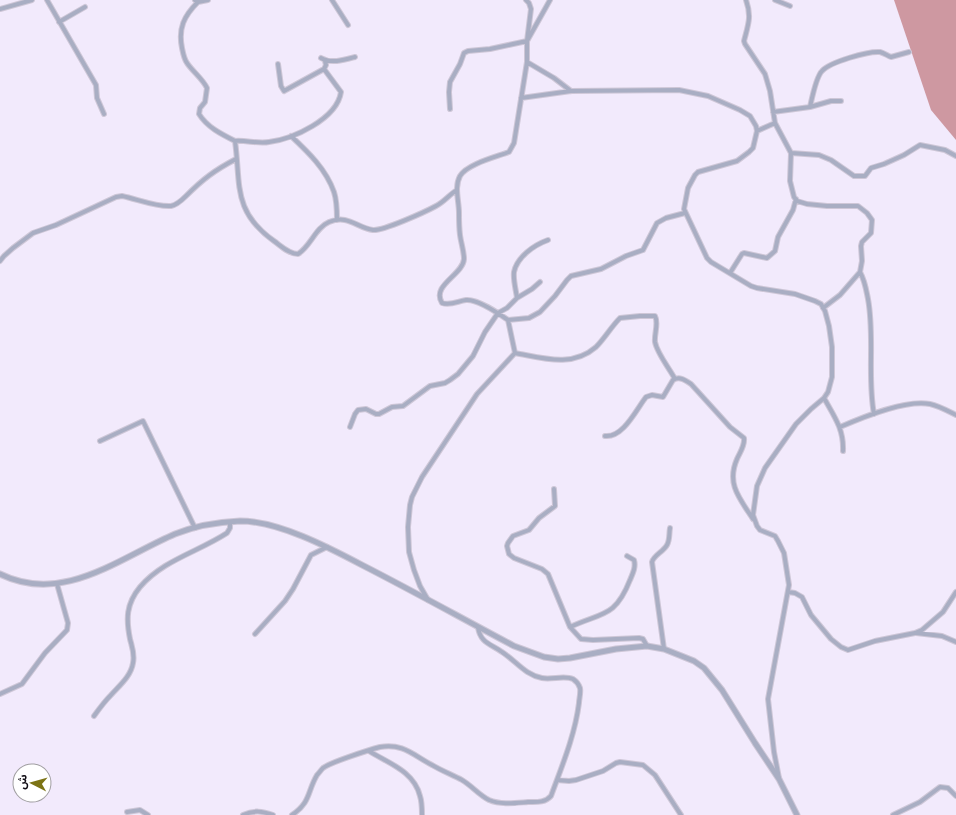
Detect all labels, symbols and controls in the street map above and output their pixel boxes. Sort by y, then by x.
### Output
north arrow [12,763,52,803]
text: ش [13,774,30,790]

